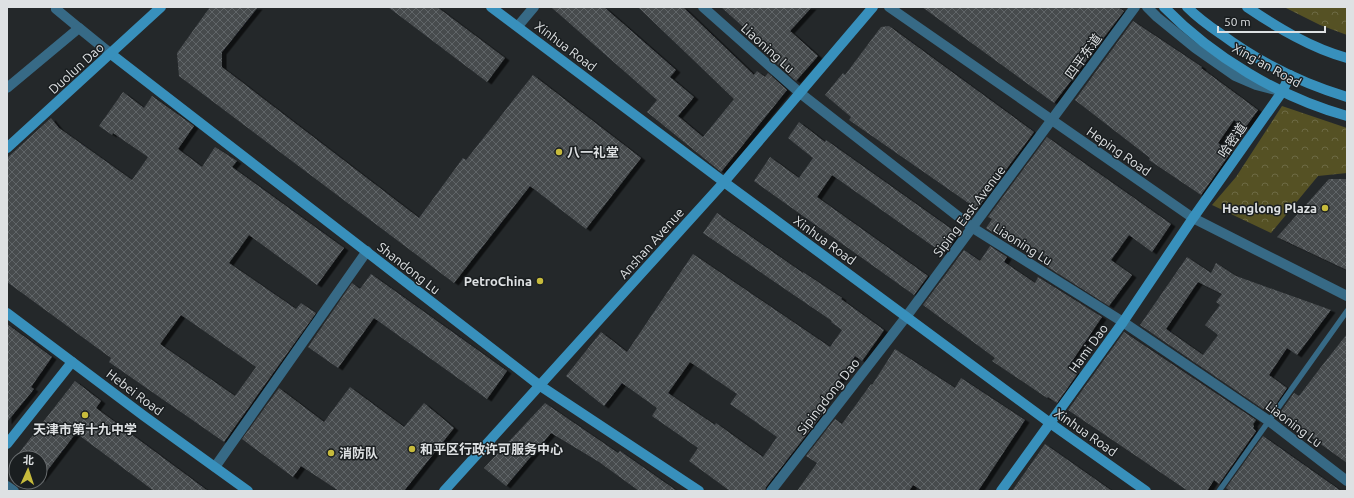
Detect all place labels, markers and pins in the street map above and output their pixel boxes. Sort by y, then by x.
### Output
place label: 八一礼堂 [567,145,619,159]
marker: 八一礼堂 [554,147,564,157]
place label: Henglong Plaza [1222,201,1317,215]
marker: Henglong Plaza [1320,203,1330,213]
place label: PetroChina [464,274,532,288]
marker: PetroChina [535,276,545,286]
marker: 天津市第十九中学 [80,410,90,420]
place label: 天津市第十九中学 [33,422,137,436]
place label: 和平区行政许可服务中心 [420,442,563,456]
marker: 和平区行政许可服务中心 [407,444,417,454]
place label: 消防队 [339,446,378,460]
marker: 消防队 [326,448,336,458]

